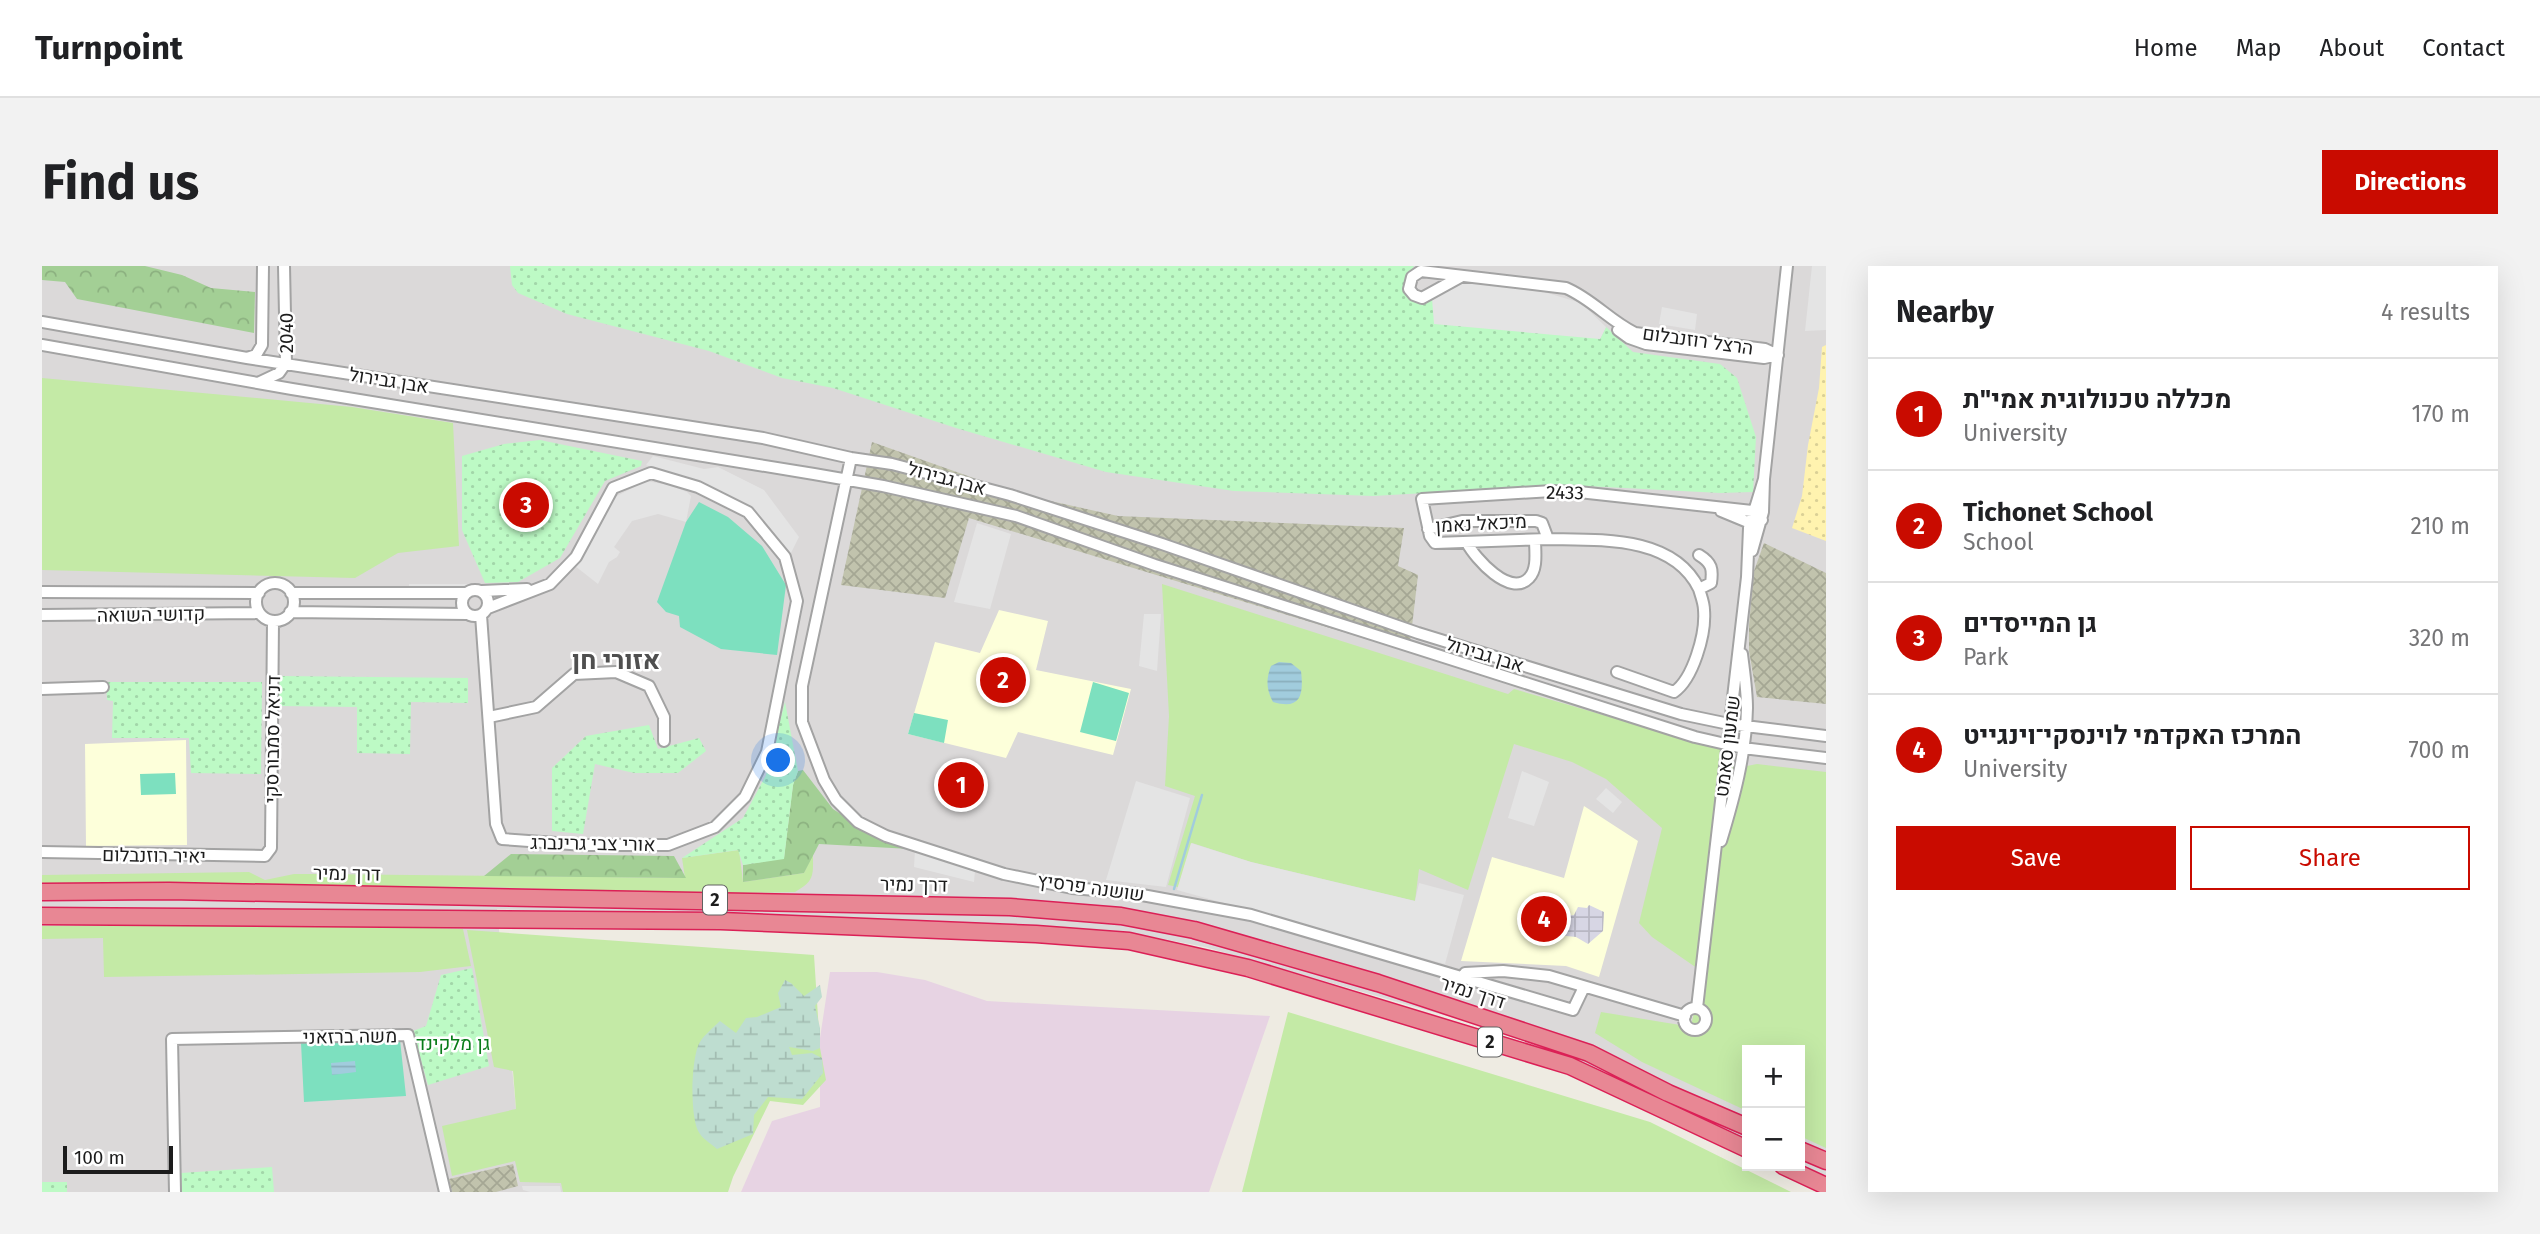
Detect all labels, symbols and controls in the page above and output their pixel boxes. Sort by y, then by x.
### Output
text: Turnpoint [35,28,183,68]
text: Home [2134,34,2198,62]
text: Map [2236,34,2282,62]
text: About [2320,34,2384,62]
text: Contact [2422,34,2505,62]
button: Directions [2322,150,2498,214]
text: Find us [42,153,199,212]
text: Nearby [1896,294,1994,330]
text: 4 results [2381,298,2470,326]
street label: 2040 [275,313,298,353]
street label: הרצל רוזנבלום [1641,321,1755,360]
street label: אבן גבירול [347,363,430,398]
text: מכללה טכנולוגית אמי"ת [1963,384,2232,415]
text: 1 [1914,400,1924,428]
text: 170 m [2411,400,2470,428]
text: University [1963,419,2067,447]
street label: אבן גבירול [905,457,989,500]
pin: 3 [503,479,549,531]
street label: 2433 [1546,481,1584,504]
text: Tichonet School [1963,497,2153,528]
street label: מיכאל נאמן [1435,510,1527,537]
text: 2 [1913,512,1925,540]
text: 210 m [2411,512,2470,540]
text: School [1963,528,2034,556]
street label: קדושי השואה [97,602,205,627]
text: גן המייסדים [1963,608,2097,639]
text: 3 [1913,624,1925,652]
text: 320 m [2409,624,2470,652]
street label: אבן גבירול [1443,632,1527,677]
text: Park [1963,643,2008,671]
district label: אזורי חן [572,645,660,676]
pin: 2 [980,654,1026,706]
street label: דניאל סמבורסקי [260,675,285,803]
street label: שמעון סאמט [1710,694,1745,798]
text: המרכז האקדמי לוינסקי־וינגייט [1963,720,2301,751]
text: 4 [1913,736,1926,764]
text: 700 m [2409,736,2470,764]
your location [761,743,795,777]
text: University [1963,755,2067,783]
pin: 1 [938,759,984,811]
button: Save [1896,826,2176,890]
button: Share [2190,826,2470,890]
street label: אורי צבי גרינברג [530,831,656,856]
street label: יאיר רוזנבלום [102,843,206,868]
street label: דרך נמיר [313,861,381,886]
street label: שושנה פרסיץ [1036,869,1146,906]
street label: דרך נמיר [880,872,948,897]
road number: 2 [703,886,727,914]
pin: 4 [1521,893,1567,945]
street label: דרך נמיר [1437,971,1509,1014]
street label: משה ברזאני [303,1024,397,1049]
road number: 2 [1478,1028,1502,1056]
park label: גן מלקינד [416,1032,490,1055]
map controls [1742,1045,1805,1171]
button: + [1742,1045,1805,1108]
button: − [1742,1108,1805,1171]
scale bar [63,1143,173,1175]
text: 100 m [74,1146,125,1169]

